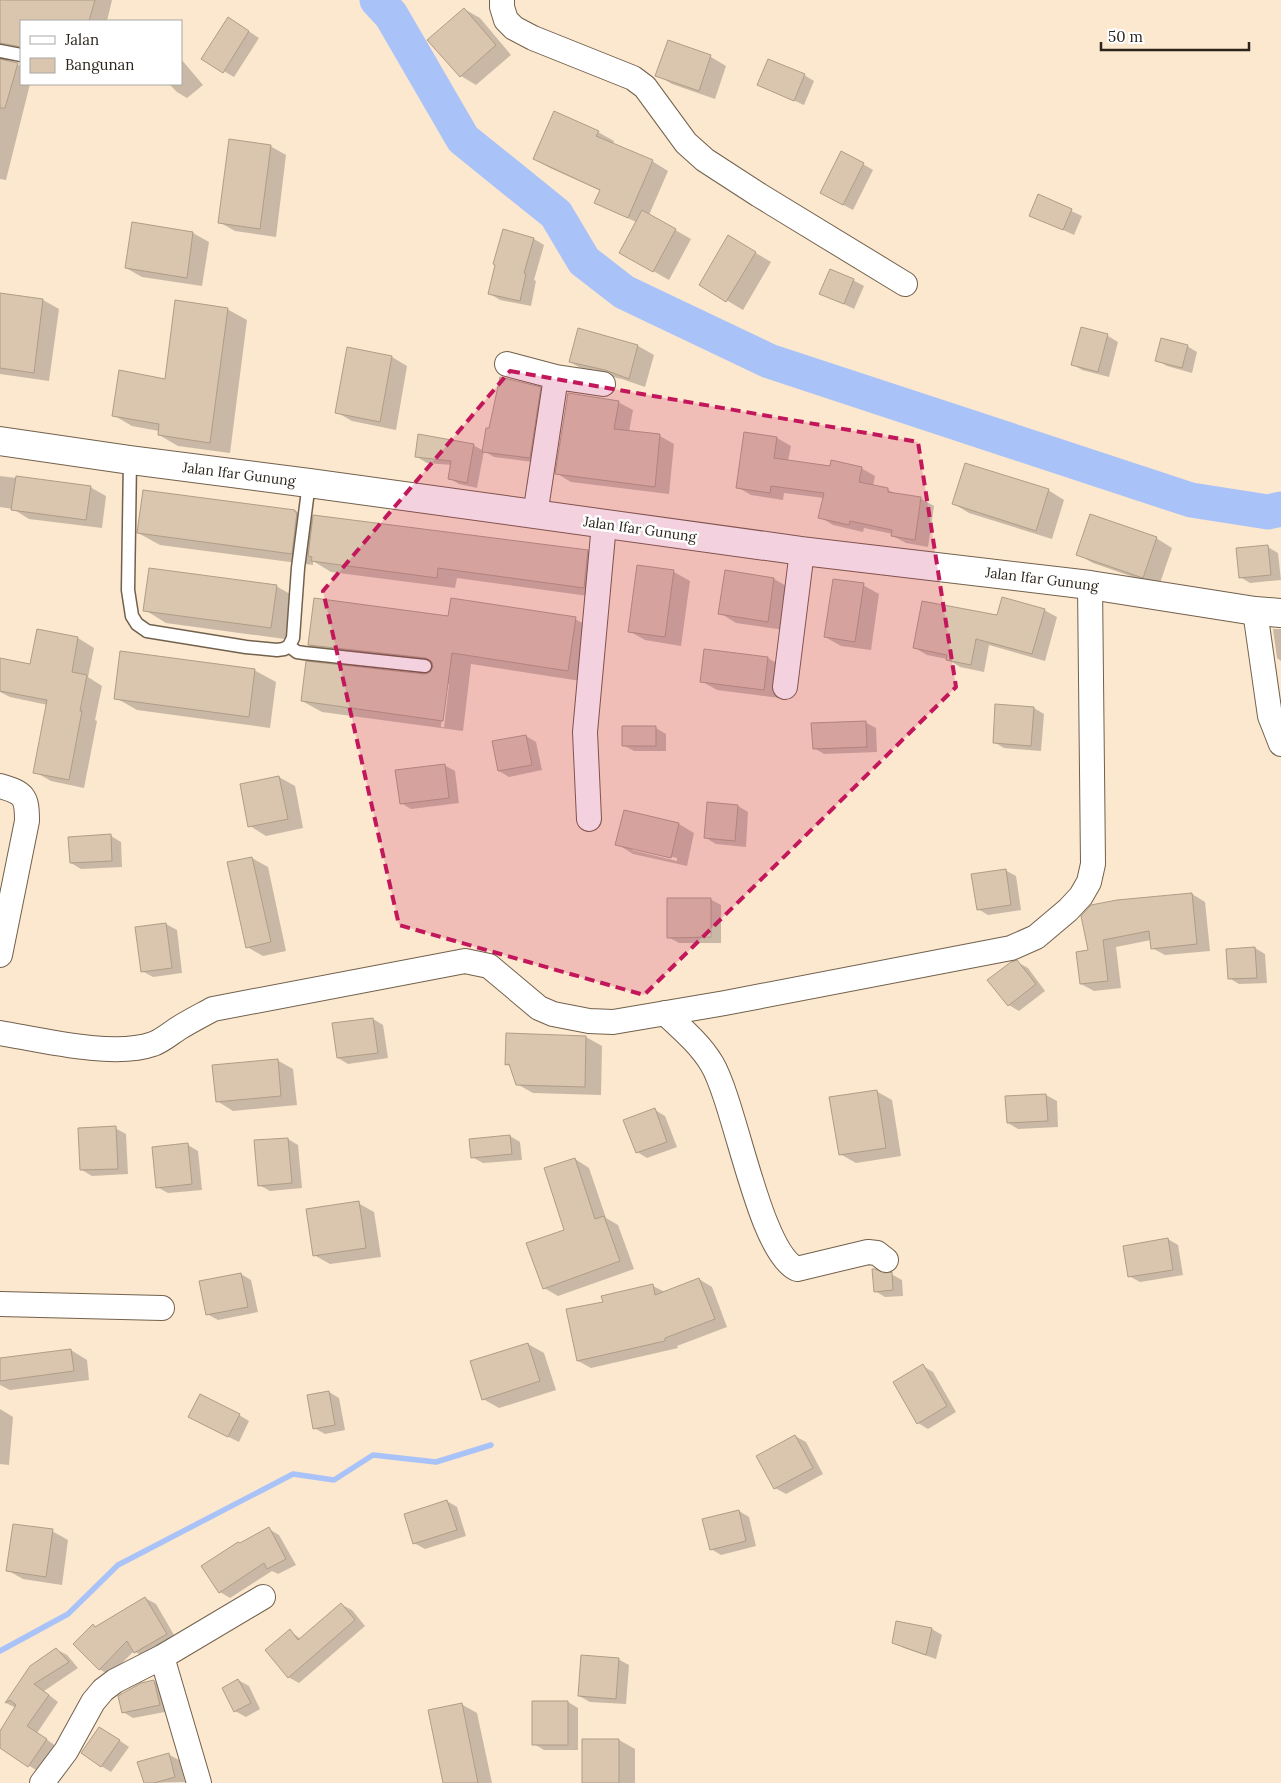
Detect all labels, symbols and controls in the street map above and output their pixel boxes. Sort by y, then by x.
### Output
legend [20,20,182,85]
scale bar [1101,20,1248,52]
text: 50 m [1108,27,1143,46]
text: Jalan [64,30,99,49]
text: Bangunan [65,55,134,74]
street label: Jalan Ifar Gunung [180,458,297,490]
street label: Jalan Ifar Gunung [581,512,698,546]
street label: Jalan Ifar Gunung [983,563,1100,595]

